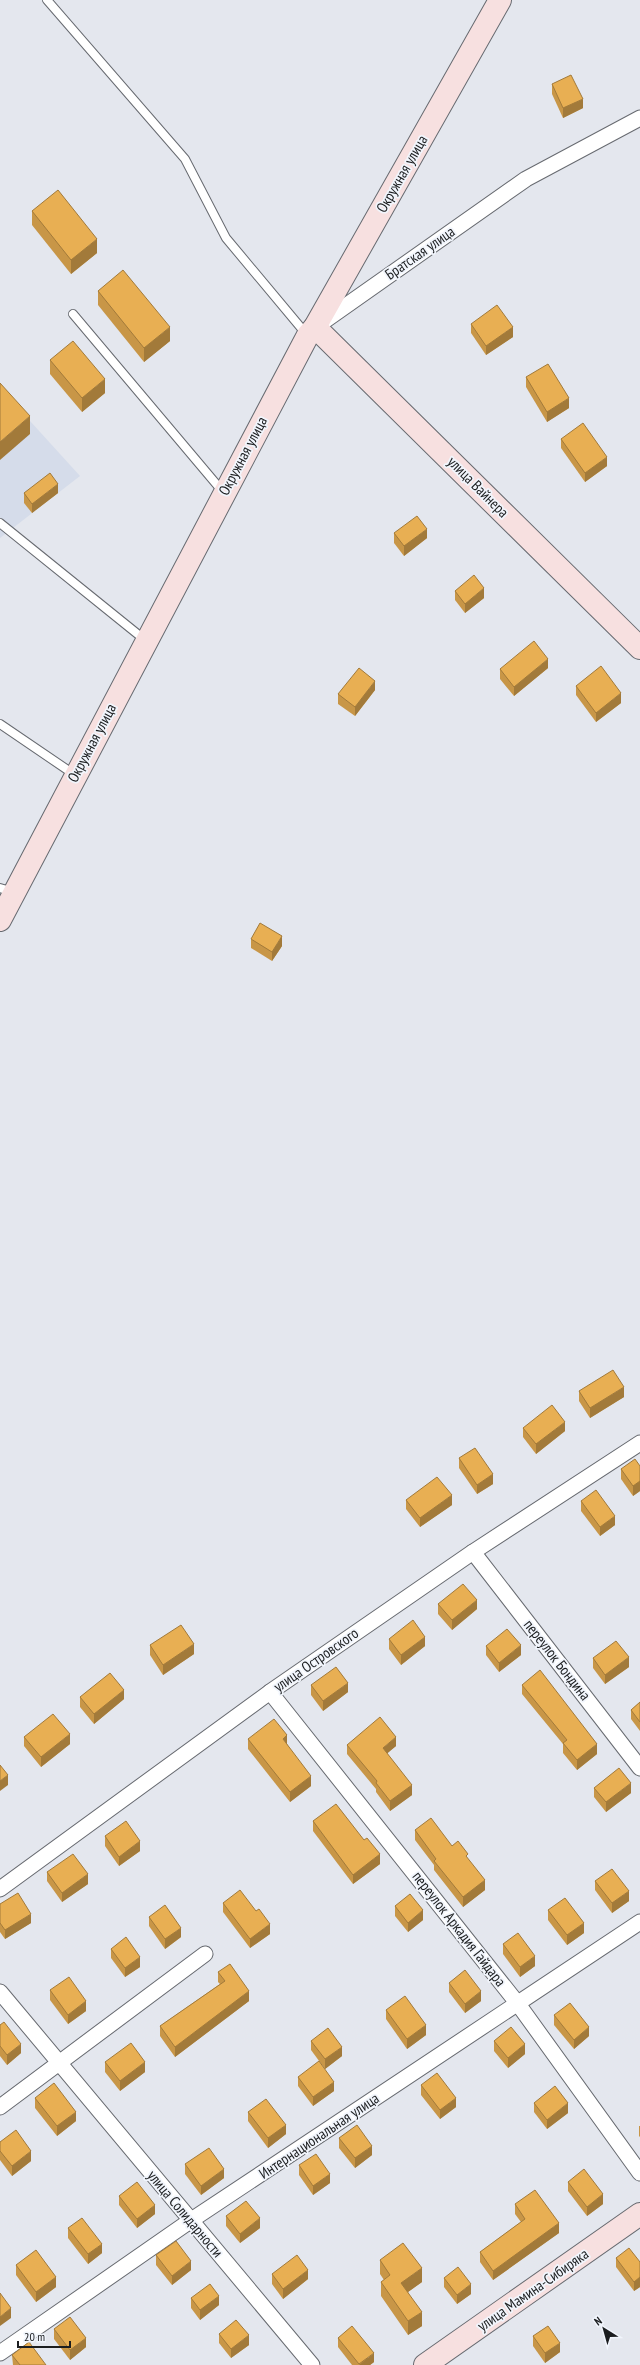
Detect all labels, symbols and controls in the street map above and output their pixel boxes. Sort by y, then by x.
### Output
street label: Окружная улица [372,132,431,216]
street label: Братская улица [381,222,458,283]
street label: Окружная улица [214,413,271,498]
street label: улица Вайнера [444,452,513,521]
street label: Окружная улица [63,700,120,785]
street label: переулок Бондина [520,1615,595,1704]
street label: улица Островского [270,1623,362,1696]
street label: переулок Аркадия Гайдара [408,1867,510,1990]
street label: Интернациональная улица [255,2088,382,2183]
street label: улица Солидарности [143,2166,227,2261]
street label: улица Мамина-Сибиряка [473,2244,592,2335]
north arrow [584,2309,624,2349]
text: N [591,2314,605,2328]
scale bar [18,2323,70,2349]
text: 20 m [24,2329,45,2344]

